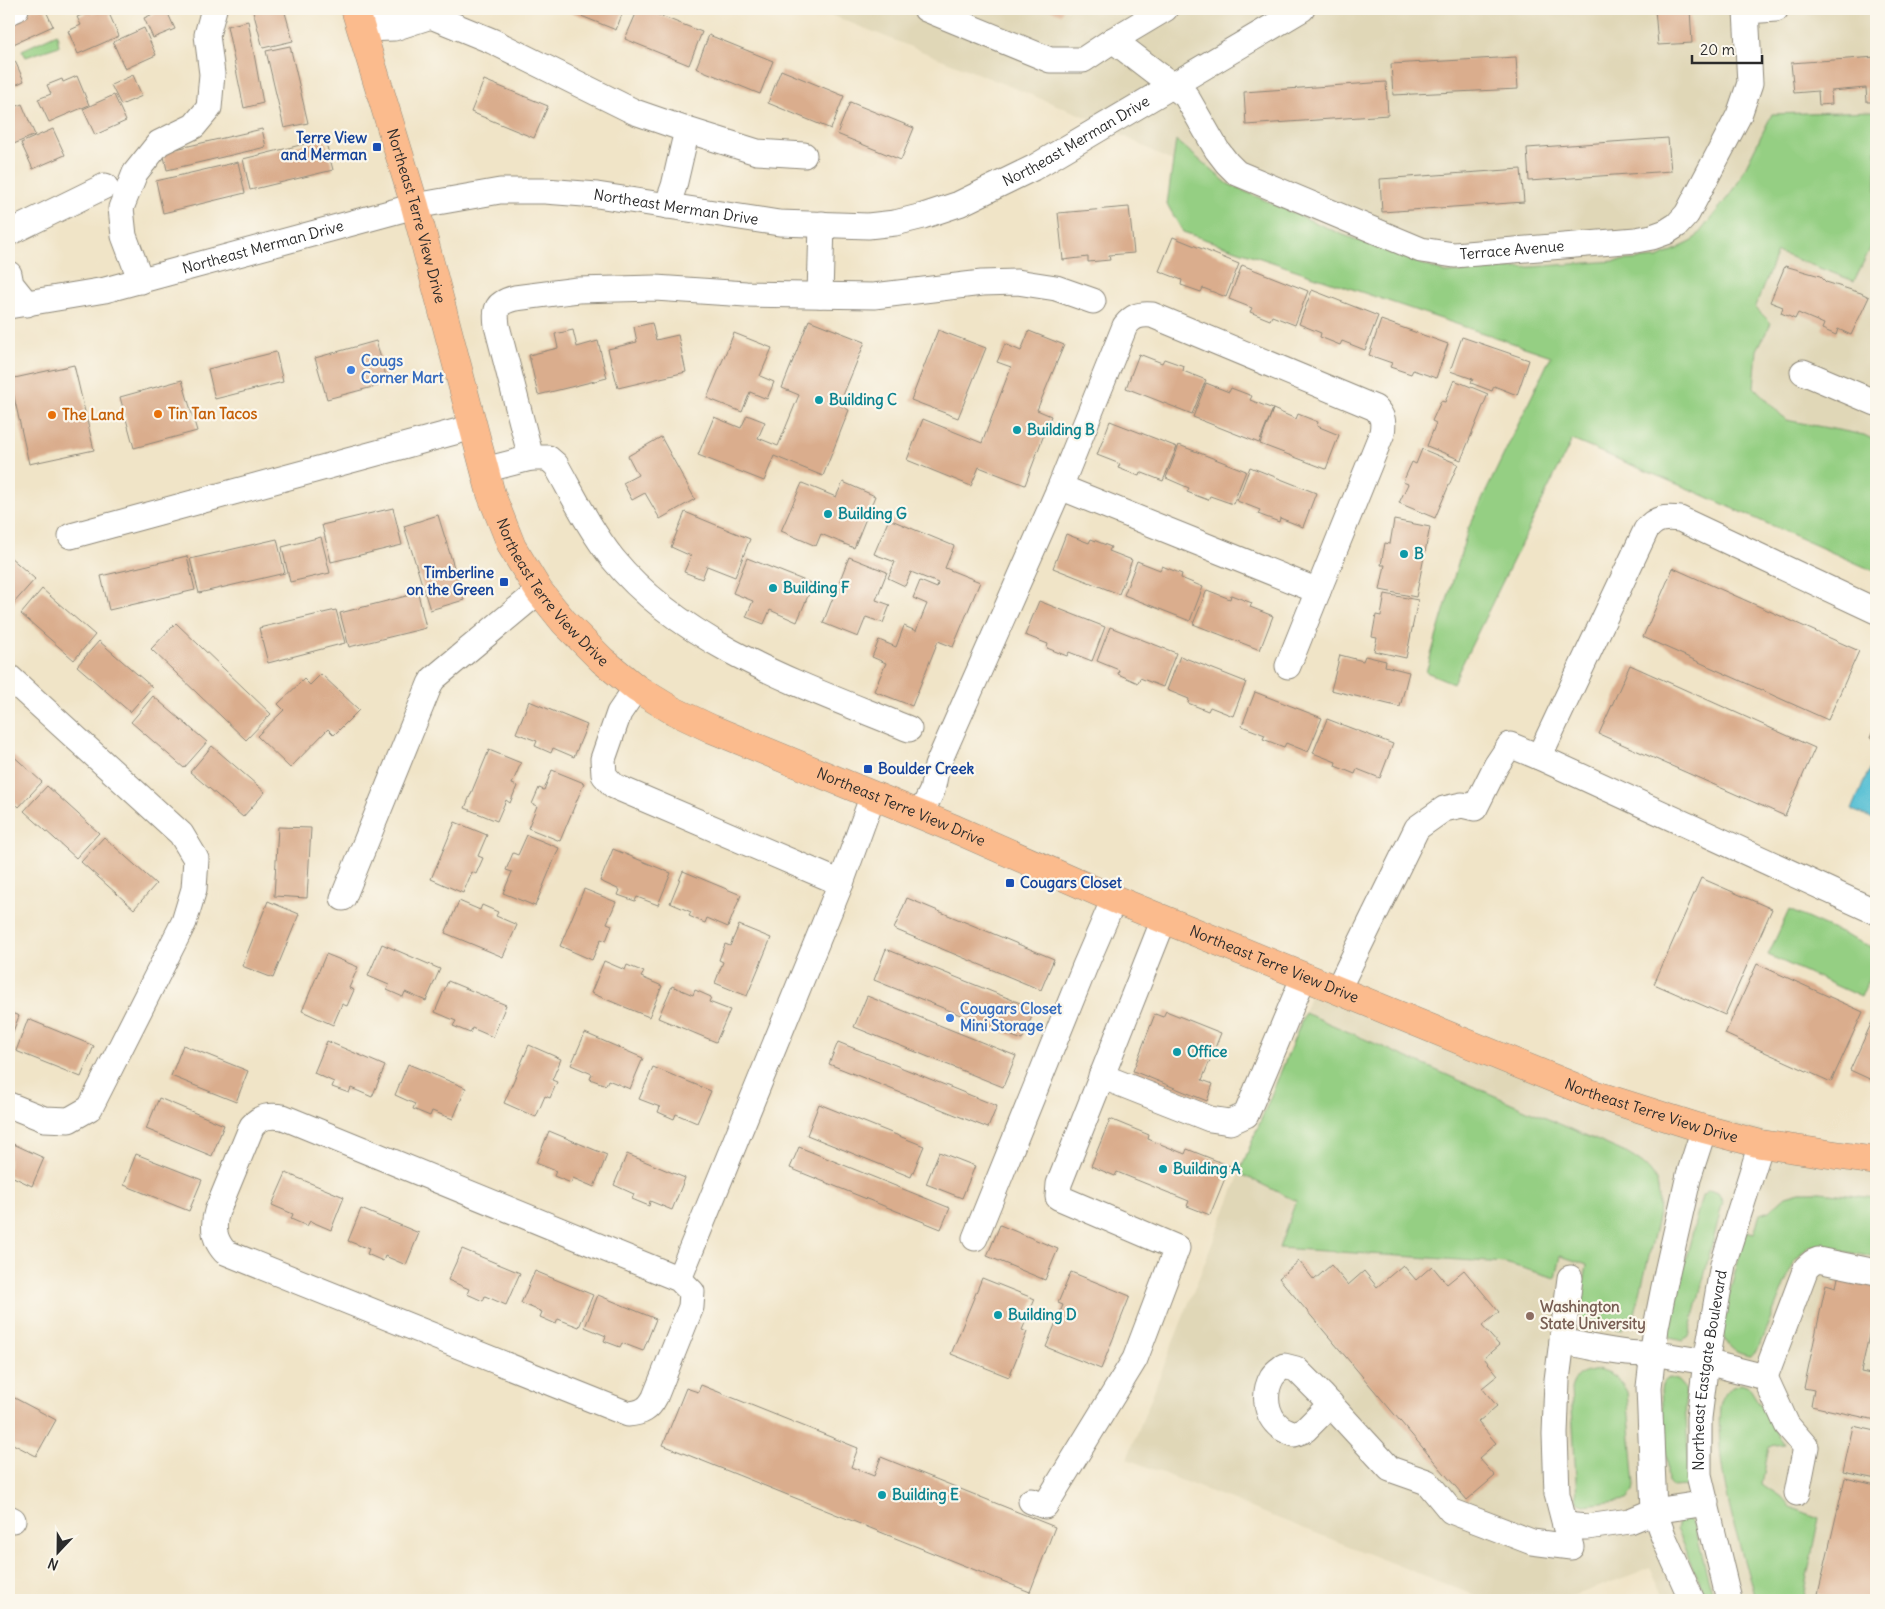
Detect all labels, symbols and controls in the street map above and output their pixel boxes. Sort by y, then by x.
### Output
scale bar [1692,32,1762,64]
text: 20 m [1700,40,1735,59]
street label: Northeast Merman Drive [999,91,1153,190]
street label: Northeast Terre View Drive [383,126,450,305]
place label: Terre View and Merman [281,128,367,164]
marker: Terre View and Merman [371,141,383,153]
street label: Northeast Merman Drive [592,185,760,229]
street label: Northeast Merman Drive [180,216,346,278]
street label: Terrace Avenue [1459,236,1565,263]
place label: Cougs Corner Mart [361,351,444,387]
marker: Cougs Corner Mart [345,364,357,376]
place label: Building C [829,390,897,410]
marker: Building C [813,394,825,406]
place label: Tin Tan Tacos [168,404,257,423]
place label: The Land [62,405,124,424]
marker: Tin Tan Tacos [152,408,164,420]
marker: The Land [46,409,58,421]
place label: Building B [1027,420,1095,440]
marker: Building B [1011,424,1023,436]
place label: Building G [838,504,907,524]
marker: Building G [822,508,834,520]
street label: Northeast Terre View Drive [493,515,613,670]
place label: B [1414,544,1424,563]
marker: B [1398,548,1410,560]
place label: Timberline on the Green [407,563,494,599]
marker: Timberline on the Green [498,576,510,588]
place label: Building F [783,578,850,598]
marker: Building F [767,582,779,594]
place label: Boulder Creek [878,759,975,778]
street label: Northeast Terre View Drive [814,763,988,850]
marker: Boulder Creek [862,763,874,775]
place label: Cougars Closet [1020,873,1123,893]
marker: Cougars Closet [1004,877,1016,889]
street label: Northeast Terre View Drive [1187,921,1362,1007]
place label: Cougars Closet Mini Storage [960,999,1063,1036]
marker: Cougars Closet Mini Storage [944,1012,956,1024]
place label: Office [1187,1042,1227,1061]
marker: Office [1171,1046,1183,1058]
street label: Northeast Terre View Drive [1562,1074,1740,1147]
place label: Building A [1173,1159,1241,1179]
marker: Building A [1157,1163,1169,1175]
street label: Northeast Eastgate Boulevard [1689,1268,1731,1471]
place label: Washington State University [1540,1297,1646,1334]
place label: Building D [1008,1305,1077,1325]
marker: Building D [992,1309,1004,1321]
marker: Washington State University [1524,1310,1536,1322]
place label: Building E [892,1485,959,1505]
marker: Building E [876,1489,888,1501]
north arrow [32,1526,82,1576]
text: N [45,1554,61,1574]

